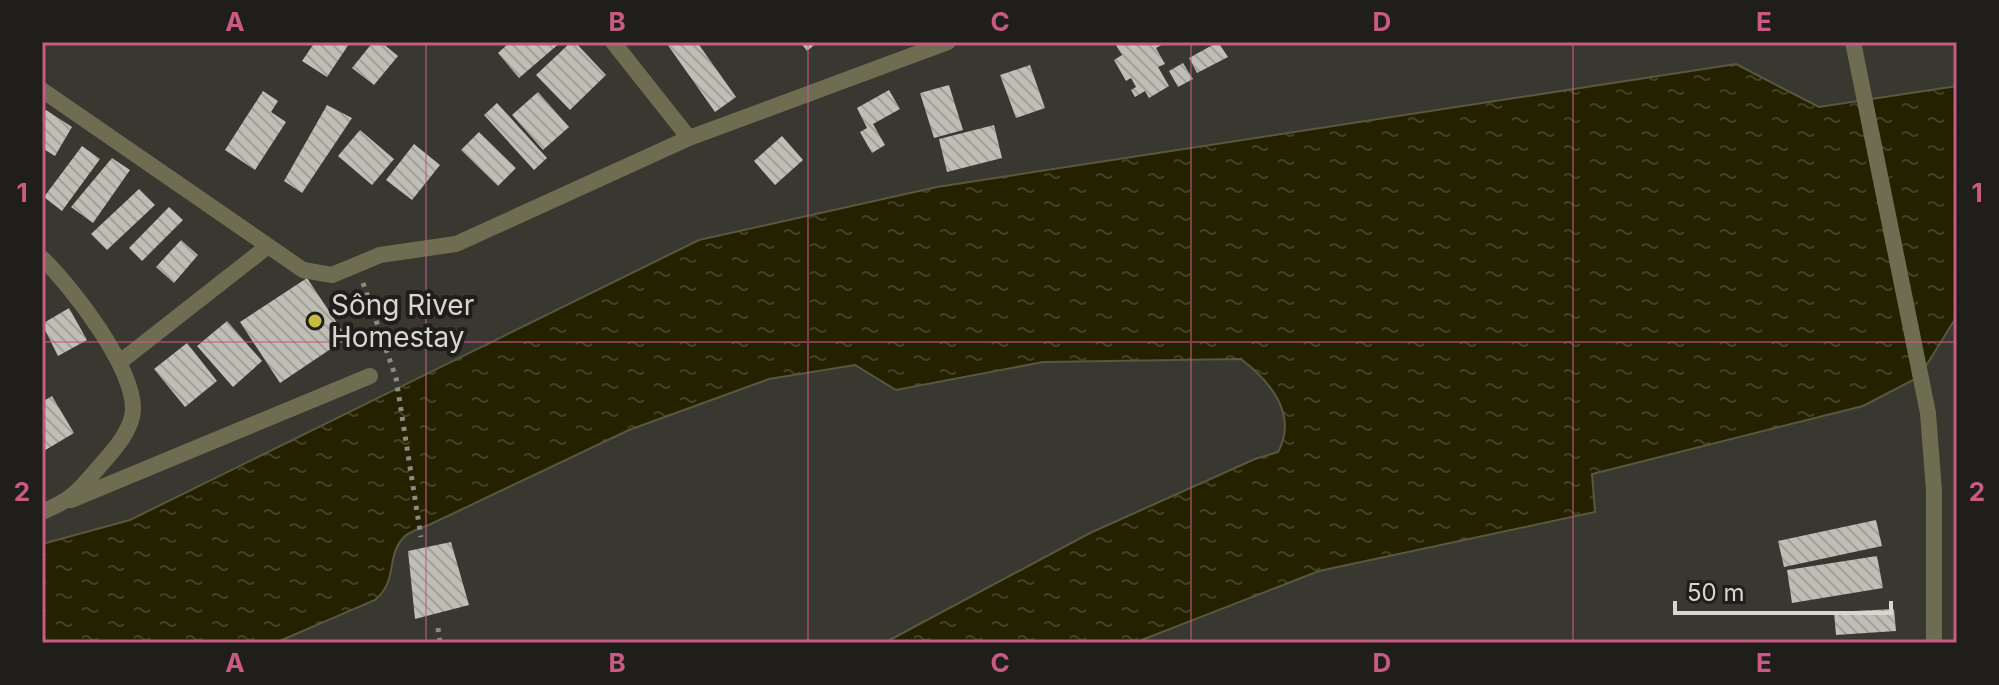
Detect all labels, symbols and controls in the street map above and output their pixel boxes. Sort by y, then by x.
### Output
text: A [225,6,245,37]
text: B [608,6,626,37]
text: C [990,6,1010,37]
text: D [1373,6,1391,37]
text: E [1756,6,1772,37]
text: 1 [16,177,28,208]
text: 1 [1971,177,1983,208]
place label: Sông River Homestay [331,288,474,354]
marker: Sông River Homestay [306,312,324,330]
text: 2 [14,476,30,507]
text: 2 [1969,476,1985,507]
scale bar [1675,565,1891,615]
text: 50 m [1687,578,1745,607]
text: A [225,647,245,678]
text: B [608,647,626,678]
text: C [990,647,1010,678]
text: D [1373,647,1391,678]
text: E [1756,647,1772,678]

